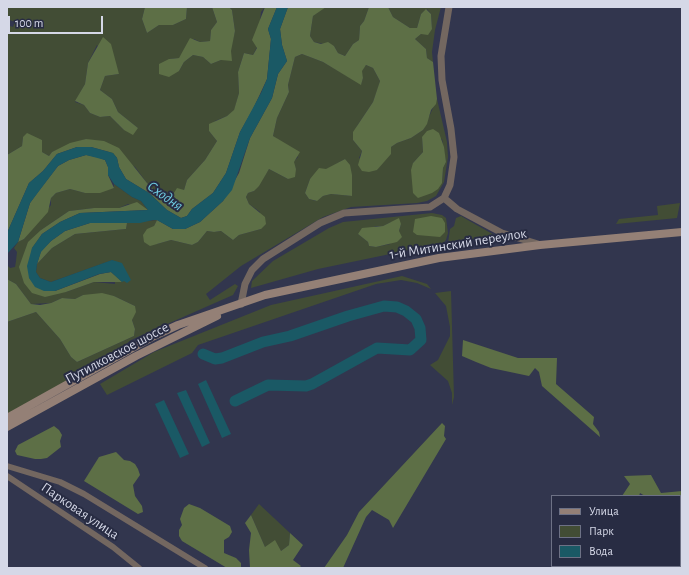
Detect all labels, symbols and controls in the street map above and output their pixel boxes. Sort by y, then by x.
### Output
scale bar [10,8,105,34]
text: 100 m [15,17,43,29]
water label: Сходня [144,177,186,215]
street label: 1-й Митинский переулок [388,225,528,263]
street label: Путилковское шоссе [62,319,172,387]
street label: Парковая улица [38,479,122,543]
legend [551,495,681,567]
text: Улица [589,505,619,517]
text: Парк [589,525,614,537]
text: Вода [589,545,613,557]

